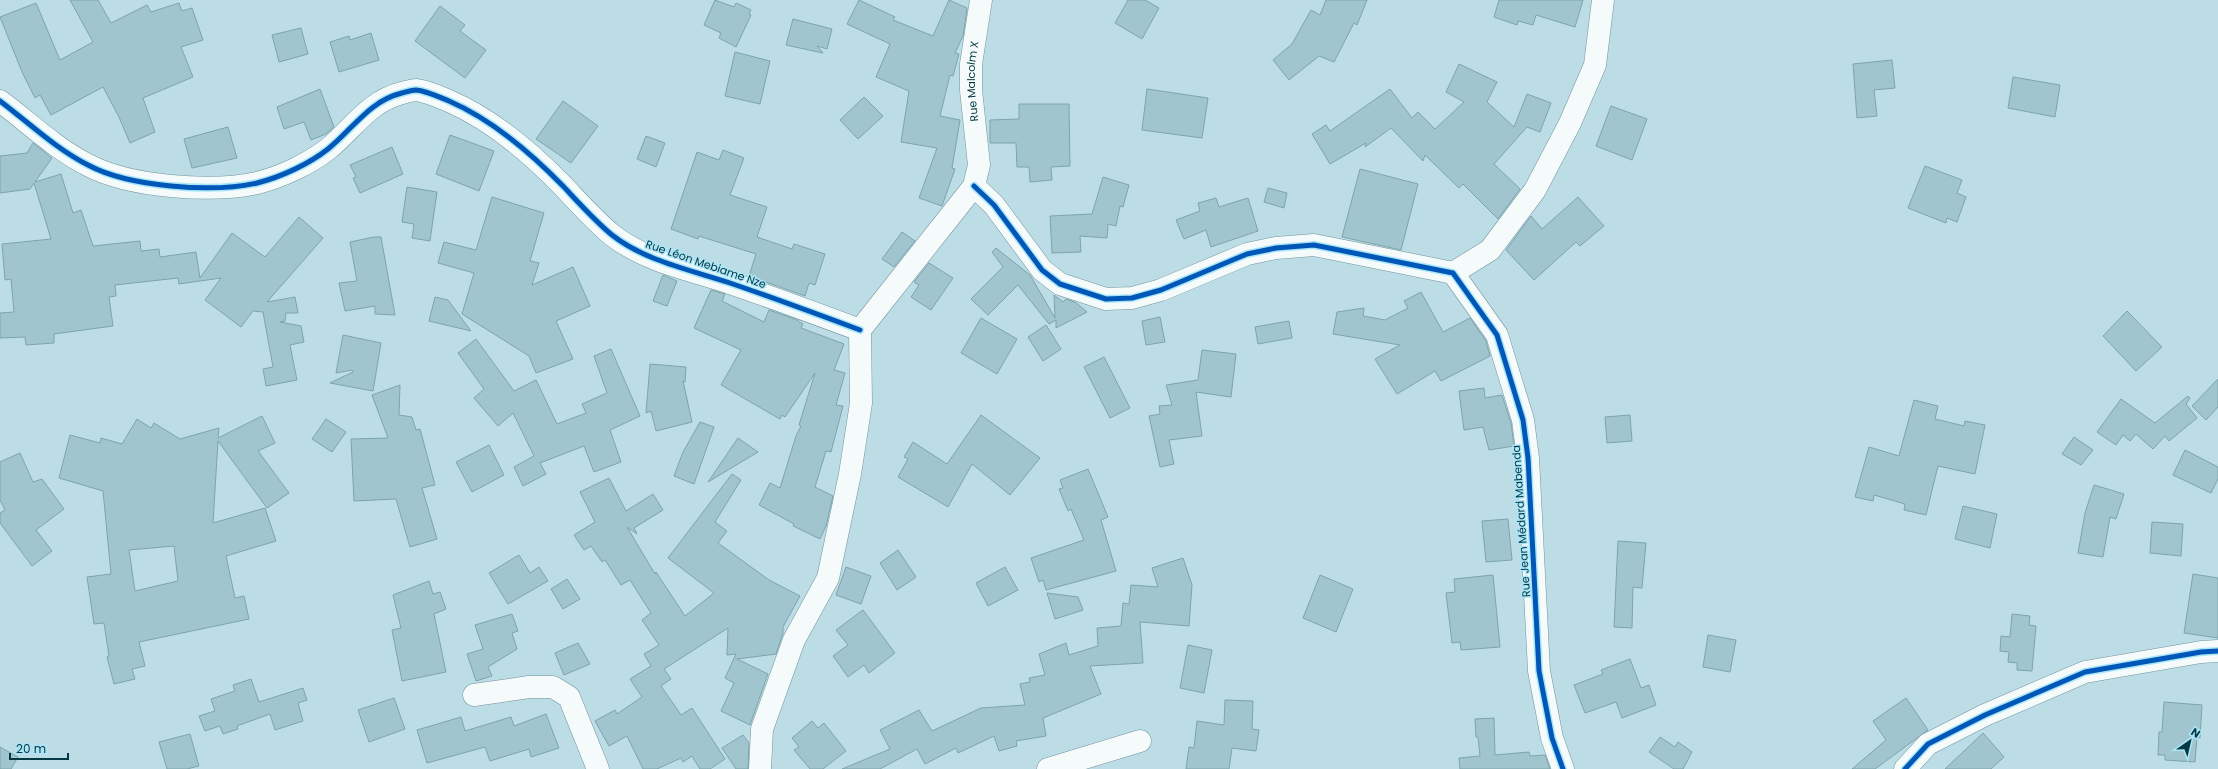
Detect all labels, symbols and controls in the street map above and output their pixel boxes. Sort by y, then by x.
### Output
street label: Rue Malcolm X [963,40,983,122]
street label: Rue Léon Mebiame Nze [644,236,769,292]
street label: Rue Jean Médard Mabenda [1508,444,1534,598]
north arrow [2170,721,2210,761]
text: N [2188,724,2203,742]
scale bar [10,735,68,761]
text: 20 m [16,740,46,757]

